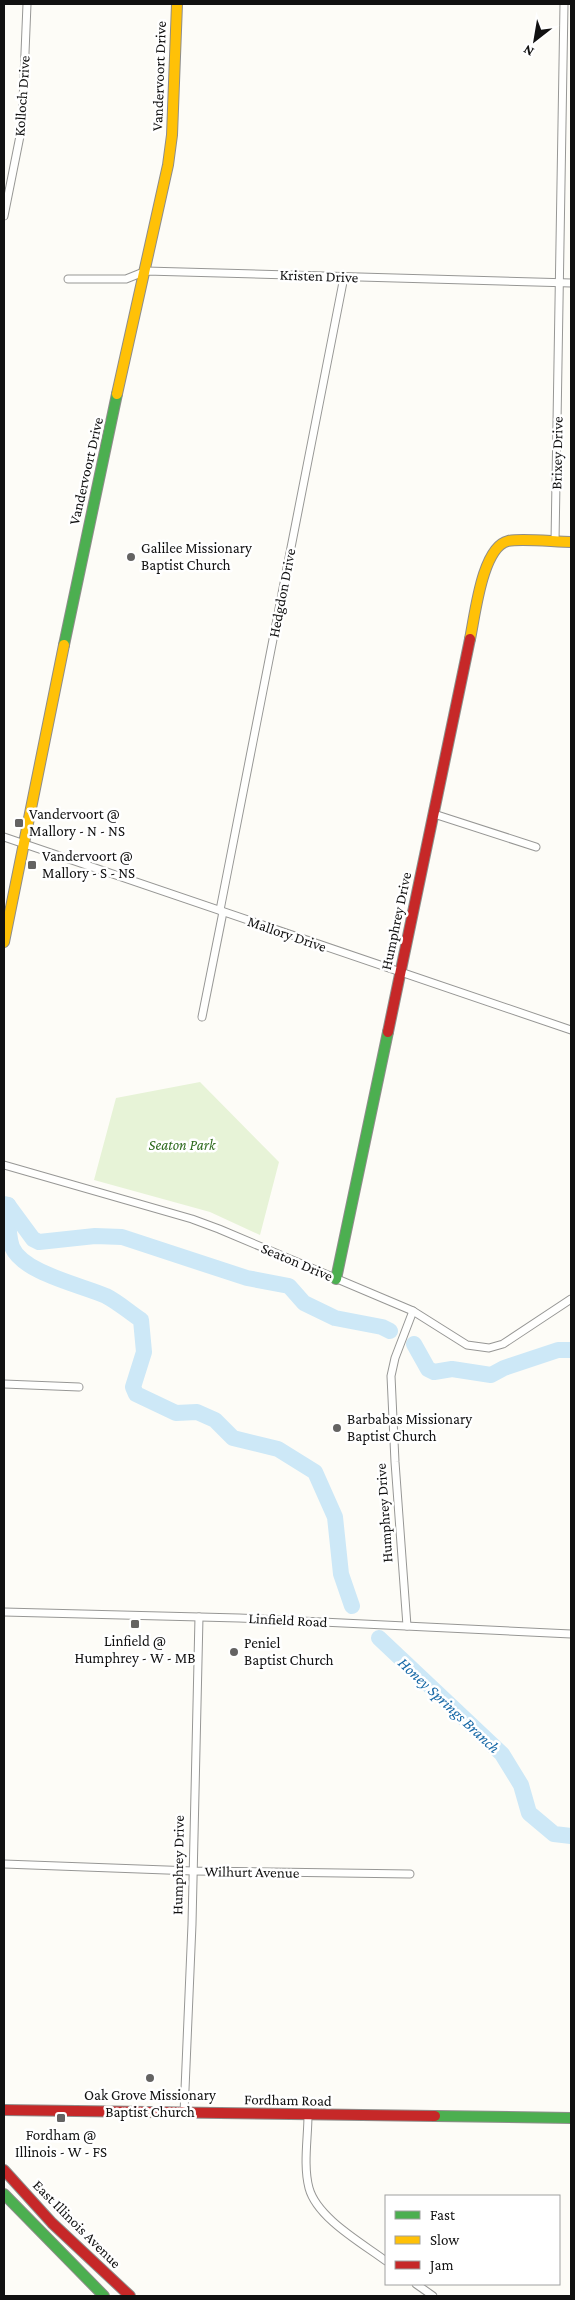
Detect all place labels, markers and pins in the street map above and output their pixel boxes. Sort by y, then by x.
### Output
place label: Galilee Missionary Baptist Church [141,540,252,574]
marker: Galilee Missionary Baptist Church [125,551,137,563]
place label: Vandervoort @ Mallory - N - NS [29,806,125,840]
marker: Vandervoort @ Mallory - N - NS [13,817,25,829]
place label: Vandervoort @ Mallory - S - NS [42,848,135,882]
marker: Vandervoort @ Mallory - S - NS [26,859,38,871]
place label: Barbabas Missionary Baptist Church [347,1411,472,1445]
marker: Barbabas Missionary Baptist Church [331,1422,343,1434]
marker: Linfield @ Humphrey - W - MB [129,1618,141,1630]
place label: Linfield @ Humphrey - W - MB [75,1633,195,1667]
place label: Peniel Baptist Church [244,1635,334,1669]
marker: Peniel Baptist Church [228,1646,240,1658]
marker: Oak Grove Missionary Baptist Church [144,2072,156,2084]
place label: Oak Grove Missionary Baptist Church [84,2087,216,2121]
marker: Fordham @ Illinois - W - FS [55,2112,67,2124]
place label: Fordham @ Illinois - W - FS [15,2127,107,2160]

